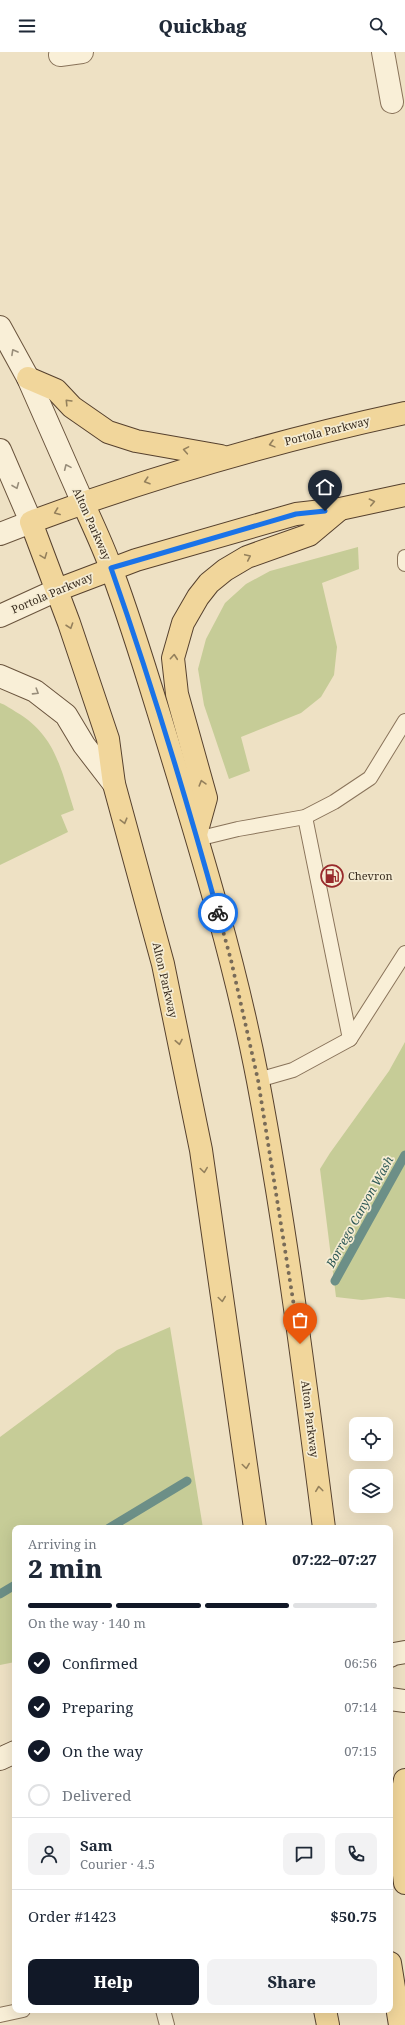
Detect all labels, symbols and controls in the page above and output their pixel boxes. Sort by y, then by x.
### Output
text: Quickbag [158,14,247,38]
icon: menu [16,15,38,37]
icon: search [367,15,389,37]
one-way arrow [11,349,19,357]
one-way arrow [65,399,73,407]
street label: Portola Parkway [283,413,372,448]
one-way arrow [269,440,275,448]
one-way arrow [183,446,189,455]
one-way arrow [64,464,72,471]
pin [308,470,342,511]
icon: home [314,476,336,498]
one-way arrow [143,477,150,485]
one-way arrow [11,483,19,490]
street label: Alton Parkway [70,485,115,563]
one-way arrow [369,499,376,507]
one-way arrow [53,508,60,516]
one-way arrow [39,553,47,560]
one-way arrow [243,554,251,562]
street label: Portola Parkway [9,568,95,616]
one-way arrow [65,623,74,630]
one-way arrow [170,654,179,660]
one-way arrow [31,687,38,694]
one-way arrow [198,780,207,787]
one-way arrow [119,817,128,824]
fuel station icon: Chevron [319,863,345,889]
place label: Chevron [348,868,393,883]
courier [198,893,238,933]
icon: bike [207,902,229,924]
street label: Alton Parkway [149,940,182,1020]
one-way arrow [174,1039,183,1046]
water label: Borrego Canyon Wash [321,1153,397,1271]
one-way arrow [199,1167,208,1173]
one-way arrow [217,1296,226,1302]
pin [283,1303,317,1344]
icon: bag [289,1309,311,1331]
street label: Alton Parkway [298,1380,323,1459]
map controls [349,1417,393,1513]
button: locate [349,1417,393,1461]
one-way arrow [241,1463,250,1470]
button: layers [349,1469,393,1513]
one-way arrow [315,1486,324,1492]
text: Arriving in [28,1535,97,1553]
text: 07:22–07:27 [292,1549,377,1569]
text: 2 min [28,1550,103,1586]
text: On the way · 140 m [28,1614,146,1632]
icon: check [28,1652,50,1674]
text: Confirmed [62,1653,138,1673]
text: 06:56 [344,1654,377,1672]
icon: check [28,1696,50,1718]
text: Preparing [62,1697,133,1717]
text: 07:14 [344,1698,377,1716]
icon: check [28,1740,50,1762]
text: On the way [62,1741,143,1761]
text: 07:15 [344,1742,377,1760]
text: Delivered [62,1785,131,1805]
button: person [28,1833,70,1875]
button: chat [283,1833,325,1875]
button: phone [335,1833,377,1875]
text: Sam [80,1835,112,1855]
text: Courier · 4.5 [80,1855,155,1873]
text: Order #1423 [28,1906,116,1926]
text: $50.75 [330,1906,377,1926]
button: Help [28,1959,199,2005]
button: Share [207,1959,377,2005]

